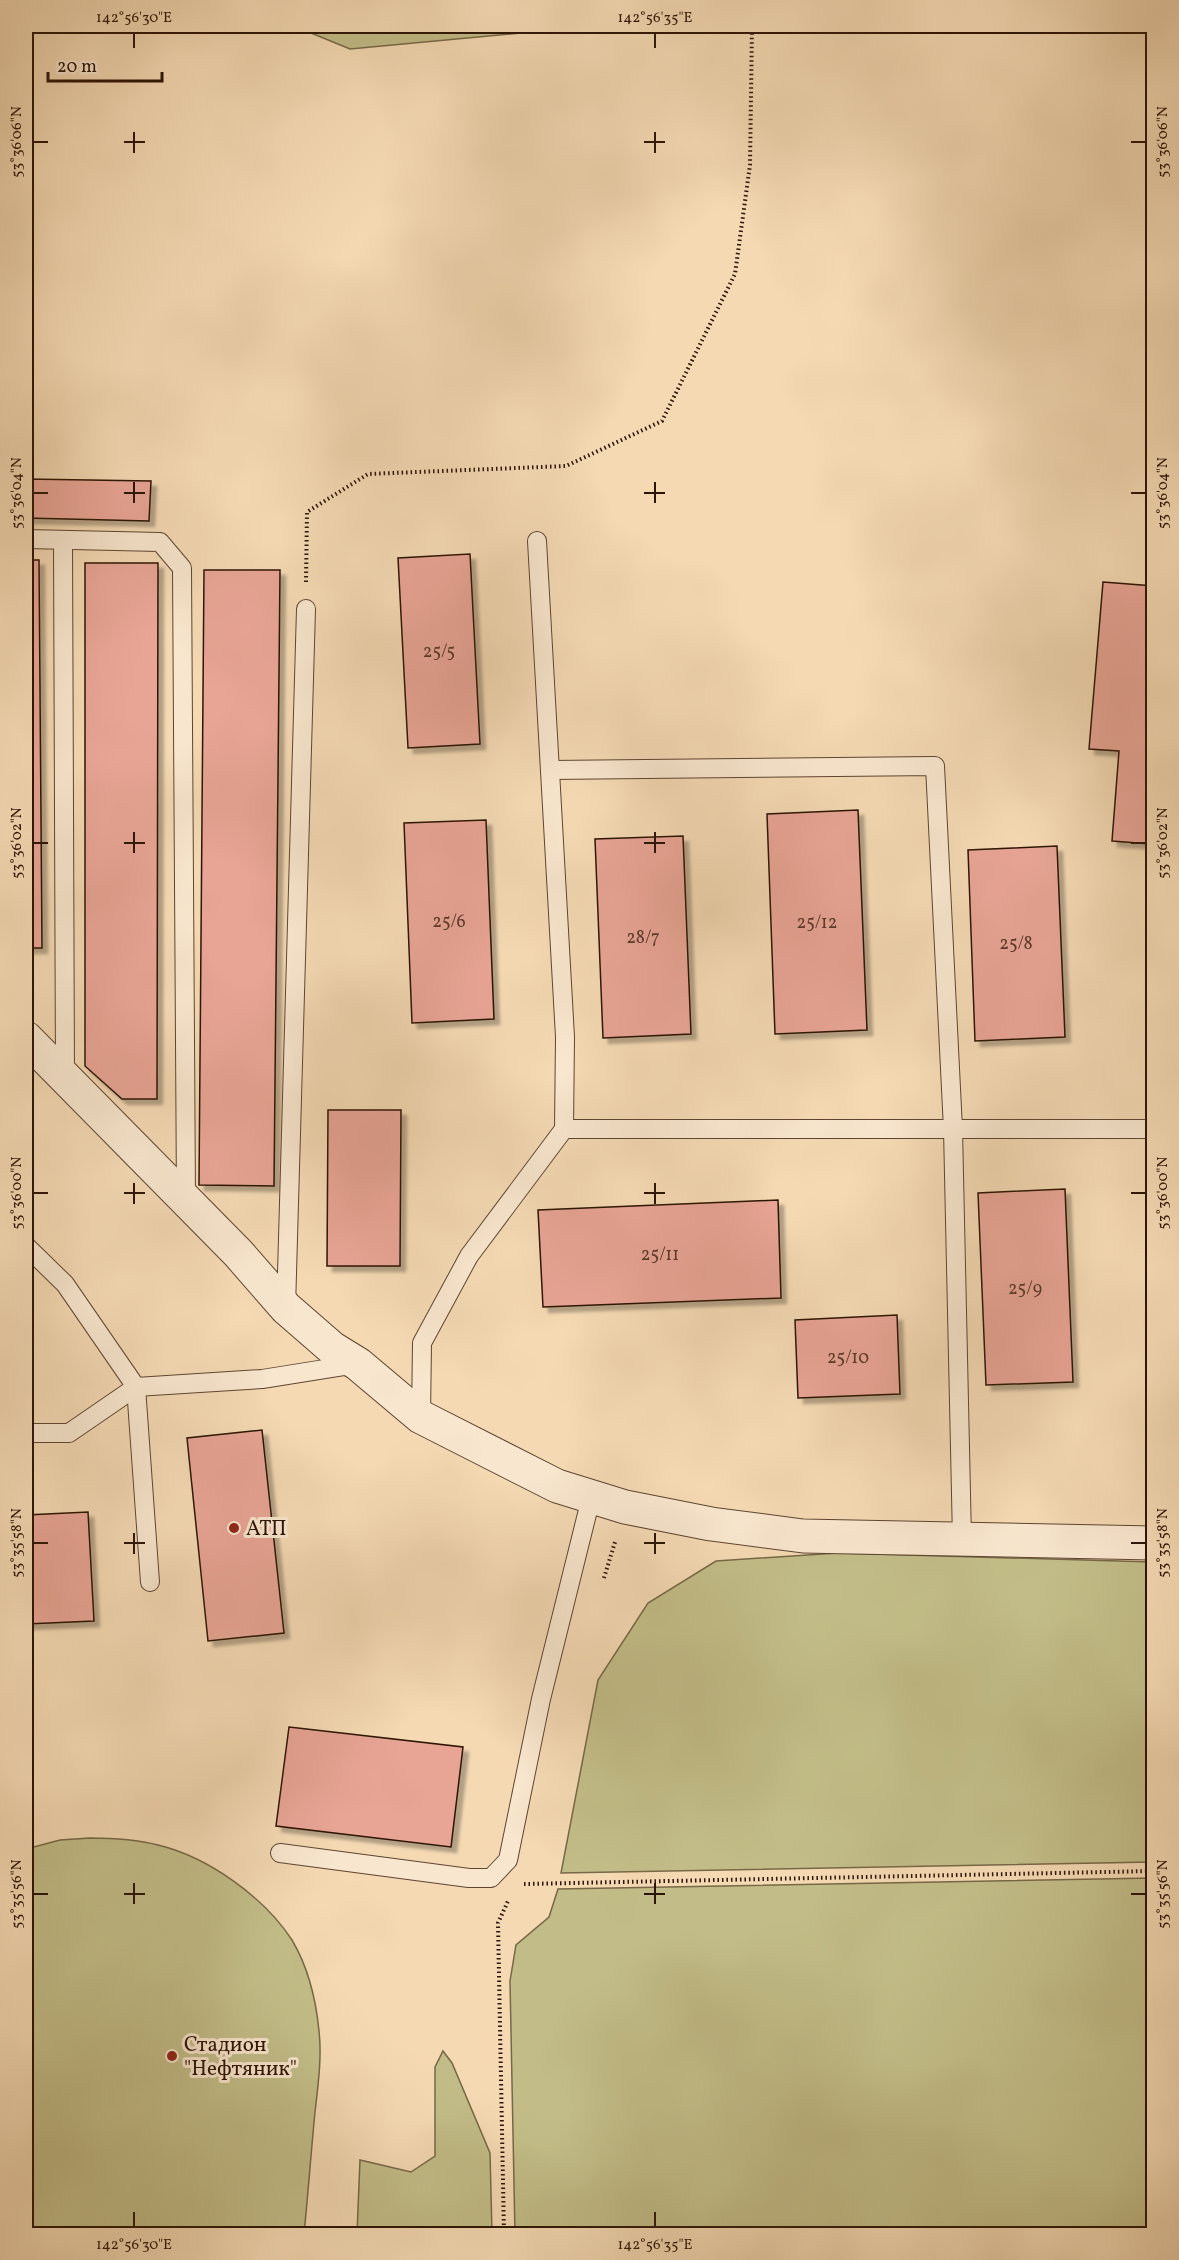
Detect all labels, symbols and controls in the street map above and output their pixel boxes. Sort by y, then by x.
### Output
text: 142°56'30"E [96,8,172,29]
text: 142°56'35"E [618,8,693,29]
scale bar [48,45,162,83]
text: 20 m [57,55,97,80]
text: 53°36'06"N [7,106,28,178]
text: 53°36'06"N [1153,106,1174,178]
text: 53°36'04"N [7,457,28,529]
text: 53°36'04"N [1153,457,1174,529]
house number: 25/5 [423,640,455,665]
text: 53°36'02"N [7,807,28,879]
text: 53°36'02"N [1153,807,1174,879]
house number: 25/6 [432,910,466,935]
house number: 25/12 [796,911,838,936]
house number: 28/7 [626,926,660,951]
house number: 25/8 [999,932,1033,957]
text: 53°36'00"N [7,1157,28,1229]
text: 53°36'00"N [1153,1157,1174,1229]
house number: 25/11 [641,1243,679,1268]
house number: 25/9 [1008,1277,1042,1302]
house number: 25/10 [827,1346,869,1371]
text: 53°35'58"N [7,1508,28,1578]
text: 53°35'58"N [1153,1508,1174,1578]
place label: АТП [246,1515,287,1544]
marker: АТП [227,1521,241,1535]
text: 53°35'56"N [7,1859,28,1929]
text: 53°35'56"N [1153,1859,1174,1929]
place label: Стадион "Нефтяник" [184,2031,297,2084]
marker: Стадион "Нефтяник" [165,2049,179,2063]
text: 142°56'30"E [96,2235,172,2256]
text: 142°56'35"E [618,2235,693,2256]

